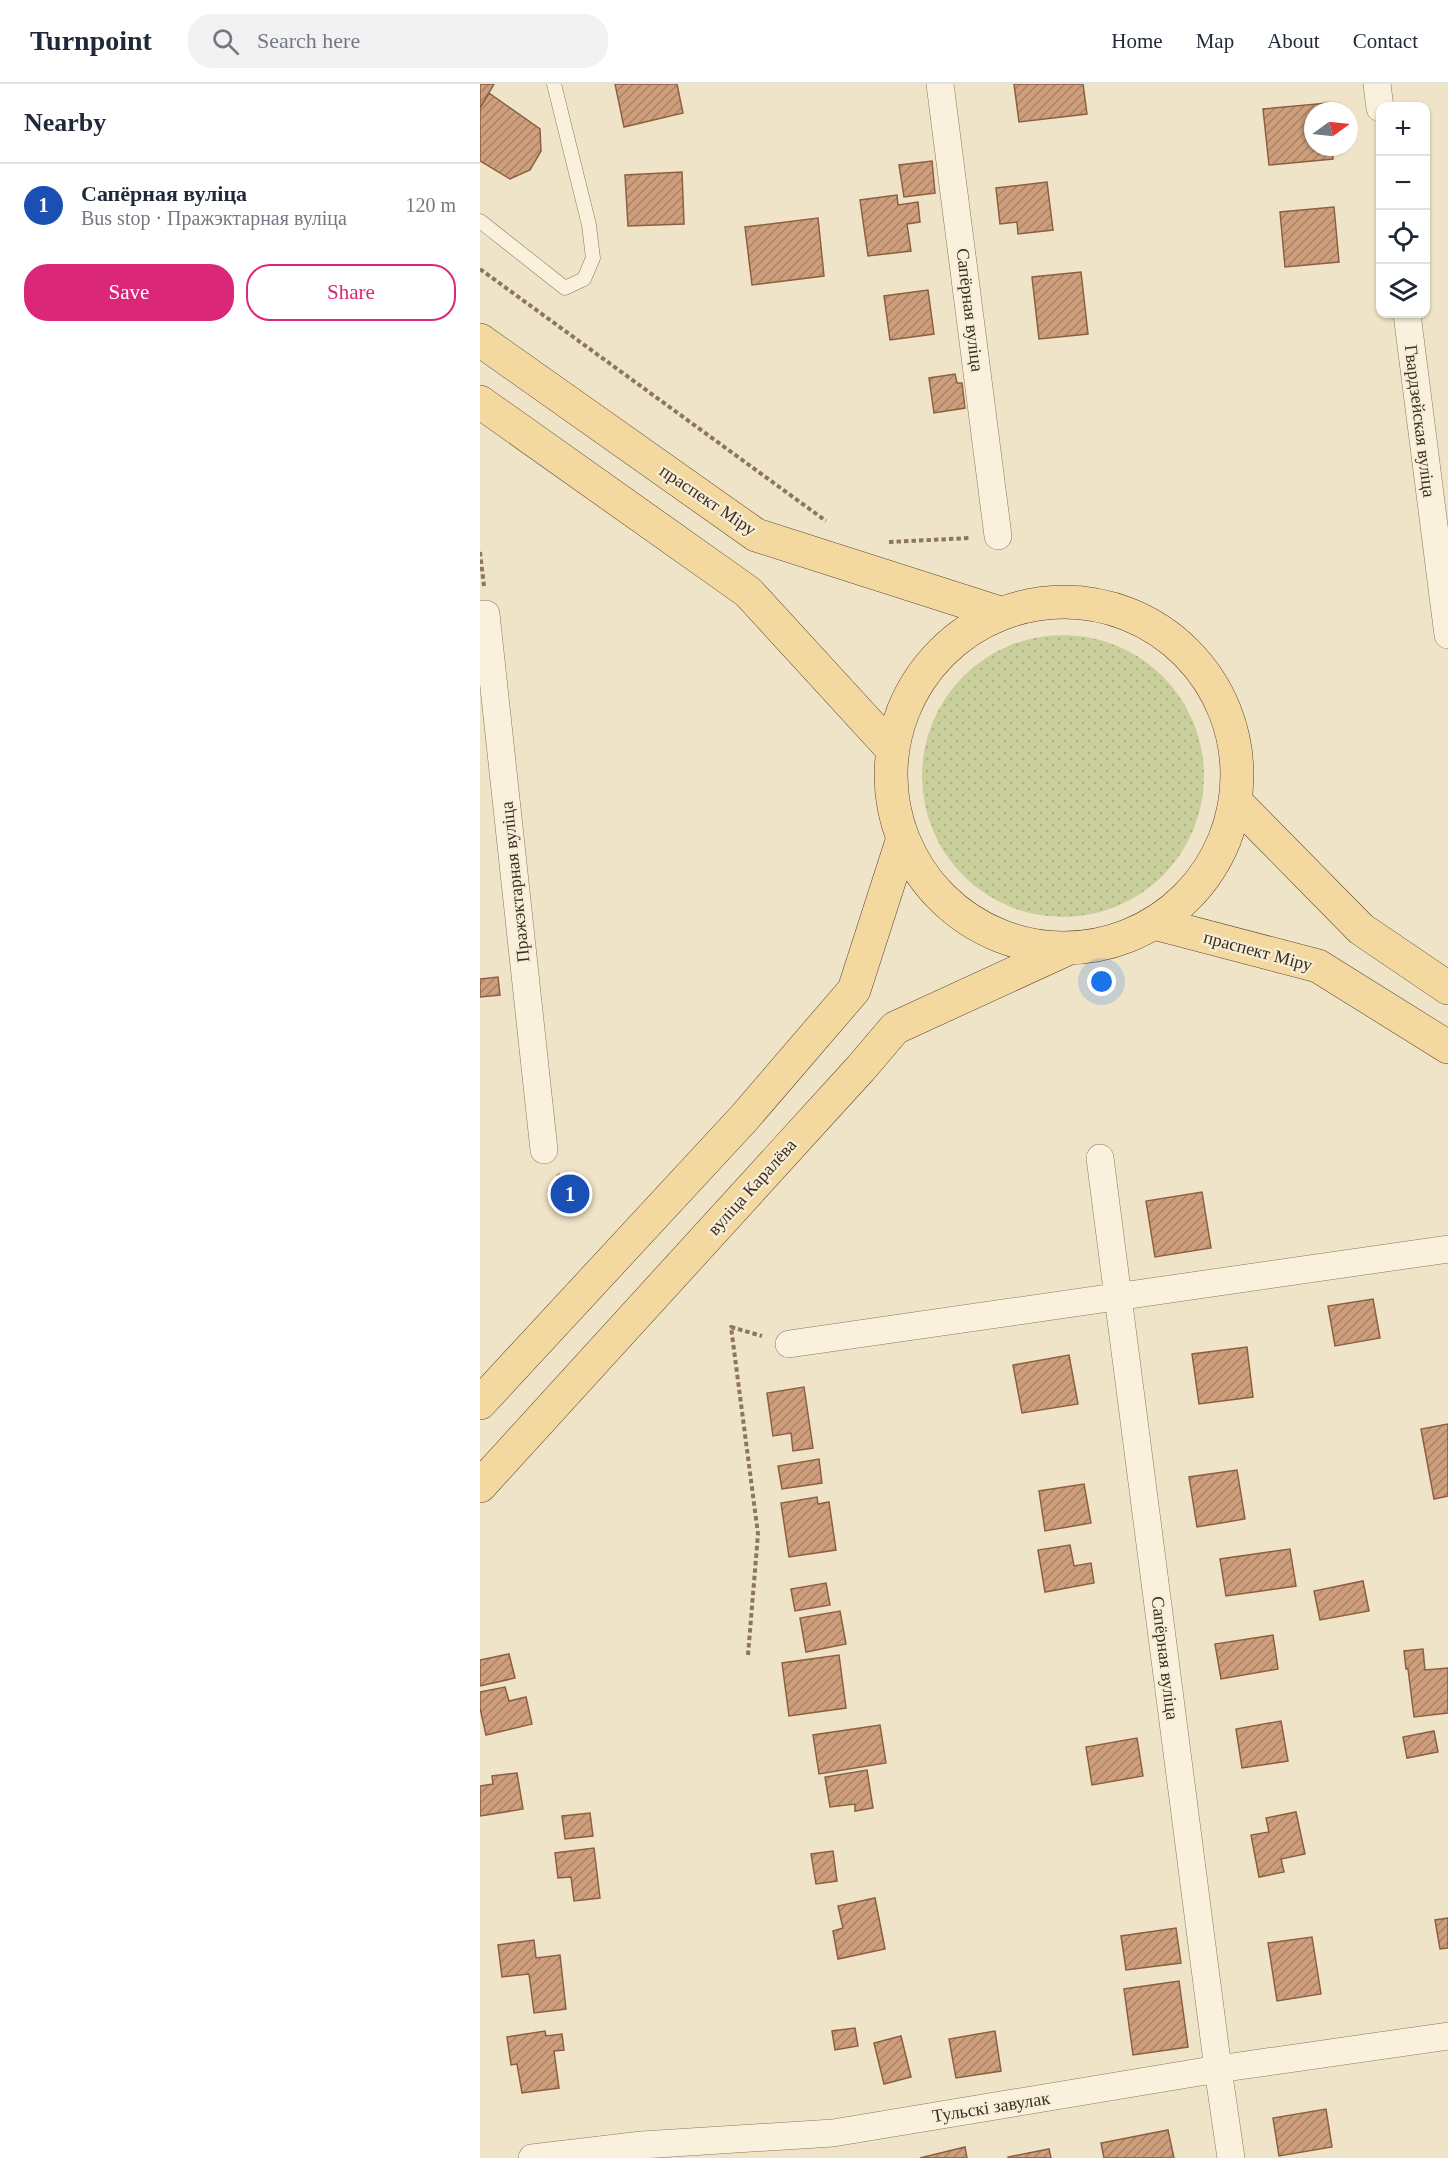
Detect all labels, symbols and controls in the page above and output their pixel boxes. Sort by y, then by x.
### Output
search box [188,14,608,68]
text: Turnpoint [30,25,152,56]
icon: search [209,25,242,58]
text: Search here [257,28,360,53]
text: Home [1111,29,1163,53]
text: Map [1196,29,1234,53]
text: About [1267,29,1320,53]
text: Contact [1353,29,1418,53]
north arrow [1304,102,1358,156]
map controls [1376,102,1430,318]
button: + [1376,102,1430,156]
text: Nearby [24,108,106,137]
button: − [1376,156,1430,210]
text: Сапёрная вуліца [81,181,247,206]
text: 1 [39,194,49,216]
text: 120 m [405,194,456,216]
text: Bus stop · Пражэктарная вуліца [81,207,347,229]
button: locate [1376,210,1430,264]
street label: Сапёрная вуліца [952,247,988,373]
button: Save [24,264,234,321]
button: Share [246,264,456,321]
button: layers [1376,264,1430,318]
street label: Гвардзейская вуліца [1401,343,1439,499]
street label: праспект Міру [656,460,760,540]
street label: Пражэктарная вуліца [497,800,533,964]
street label: праспект Міру [1201,927,1315,975]
your location [1087,967,1116,996]
street label: вуліца Каралёва [704,1135,800,1239]
pin: 1 [550,1172,590,1216]
street label: Сапёрная вуліца [1147,1595,1183,1721]
street label: Тульскі завулак [931,2088,1051,2126]

